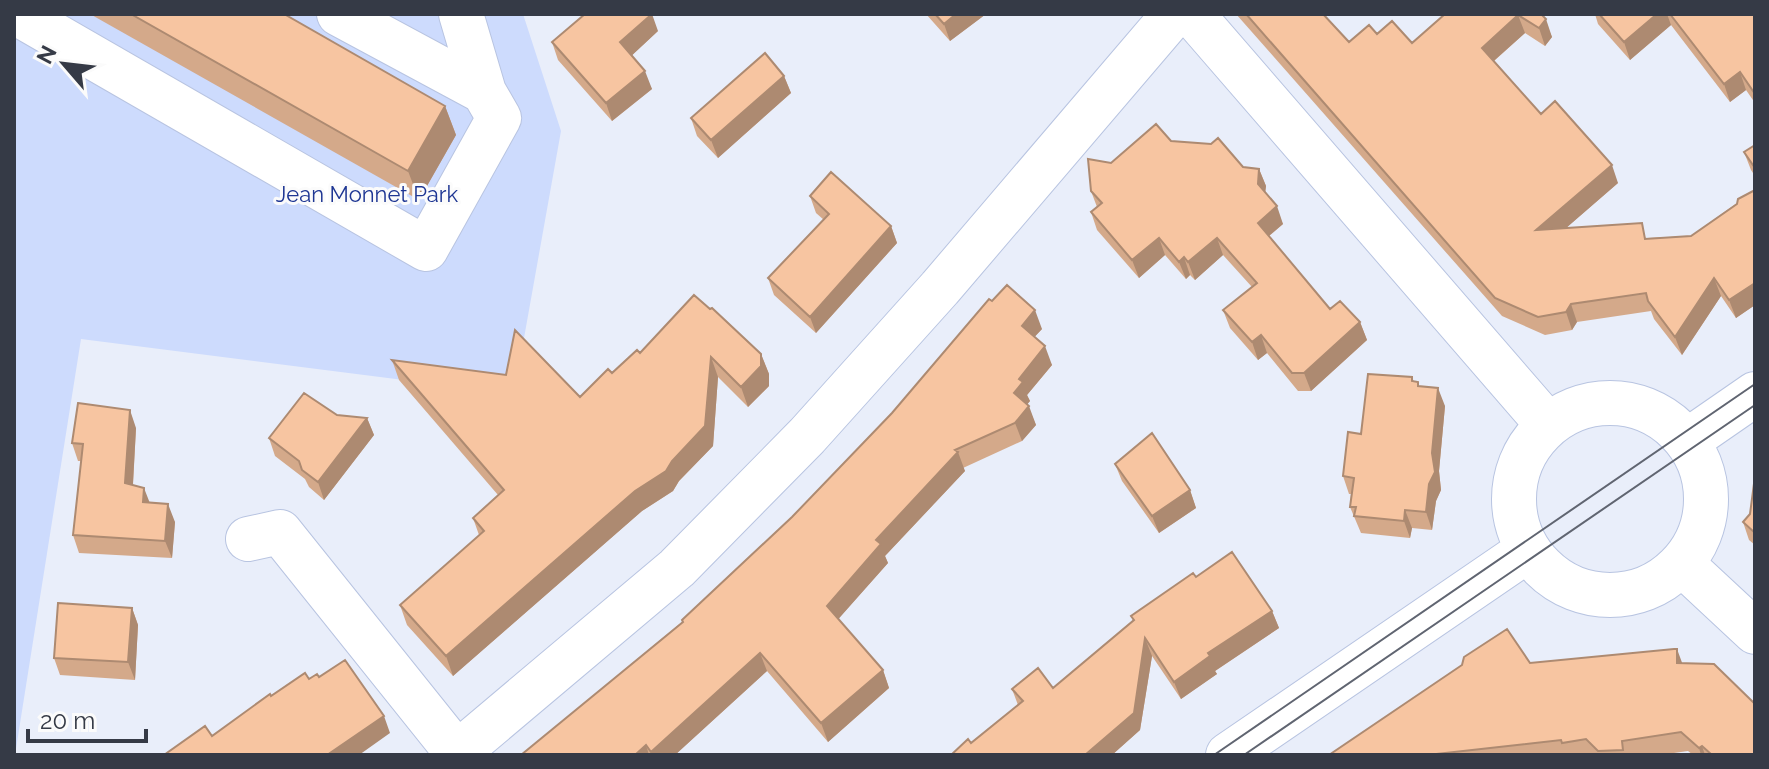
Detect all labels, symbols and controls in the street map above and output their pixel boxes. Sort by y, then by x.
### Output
north arrow [24,24,104,104]
text: N [31,41,62,68]
park label: Jean Monnet Park [276,181,458,207]
scale bar [28,693,146,743]
text: 20 m [40,706,95,735]

